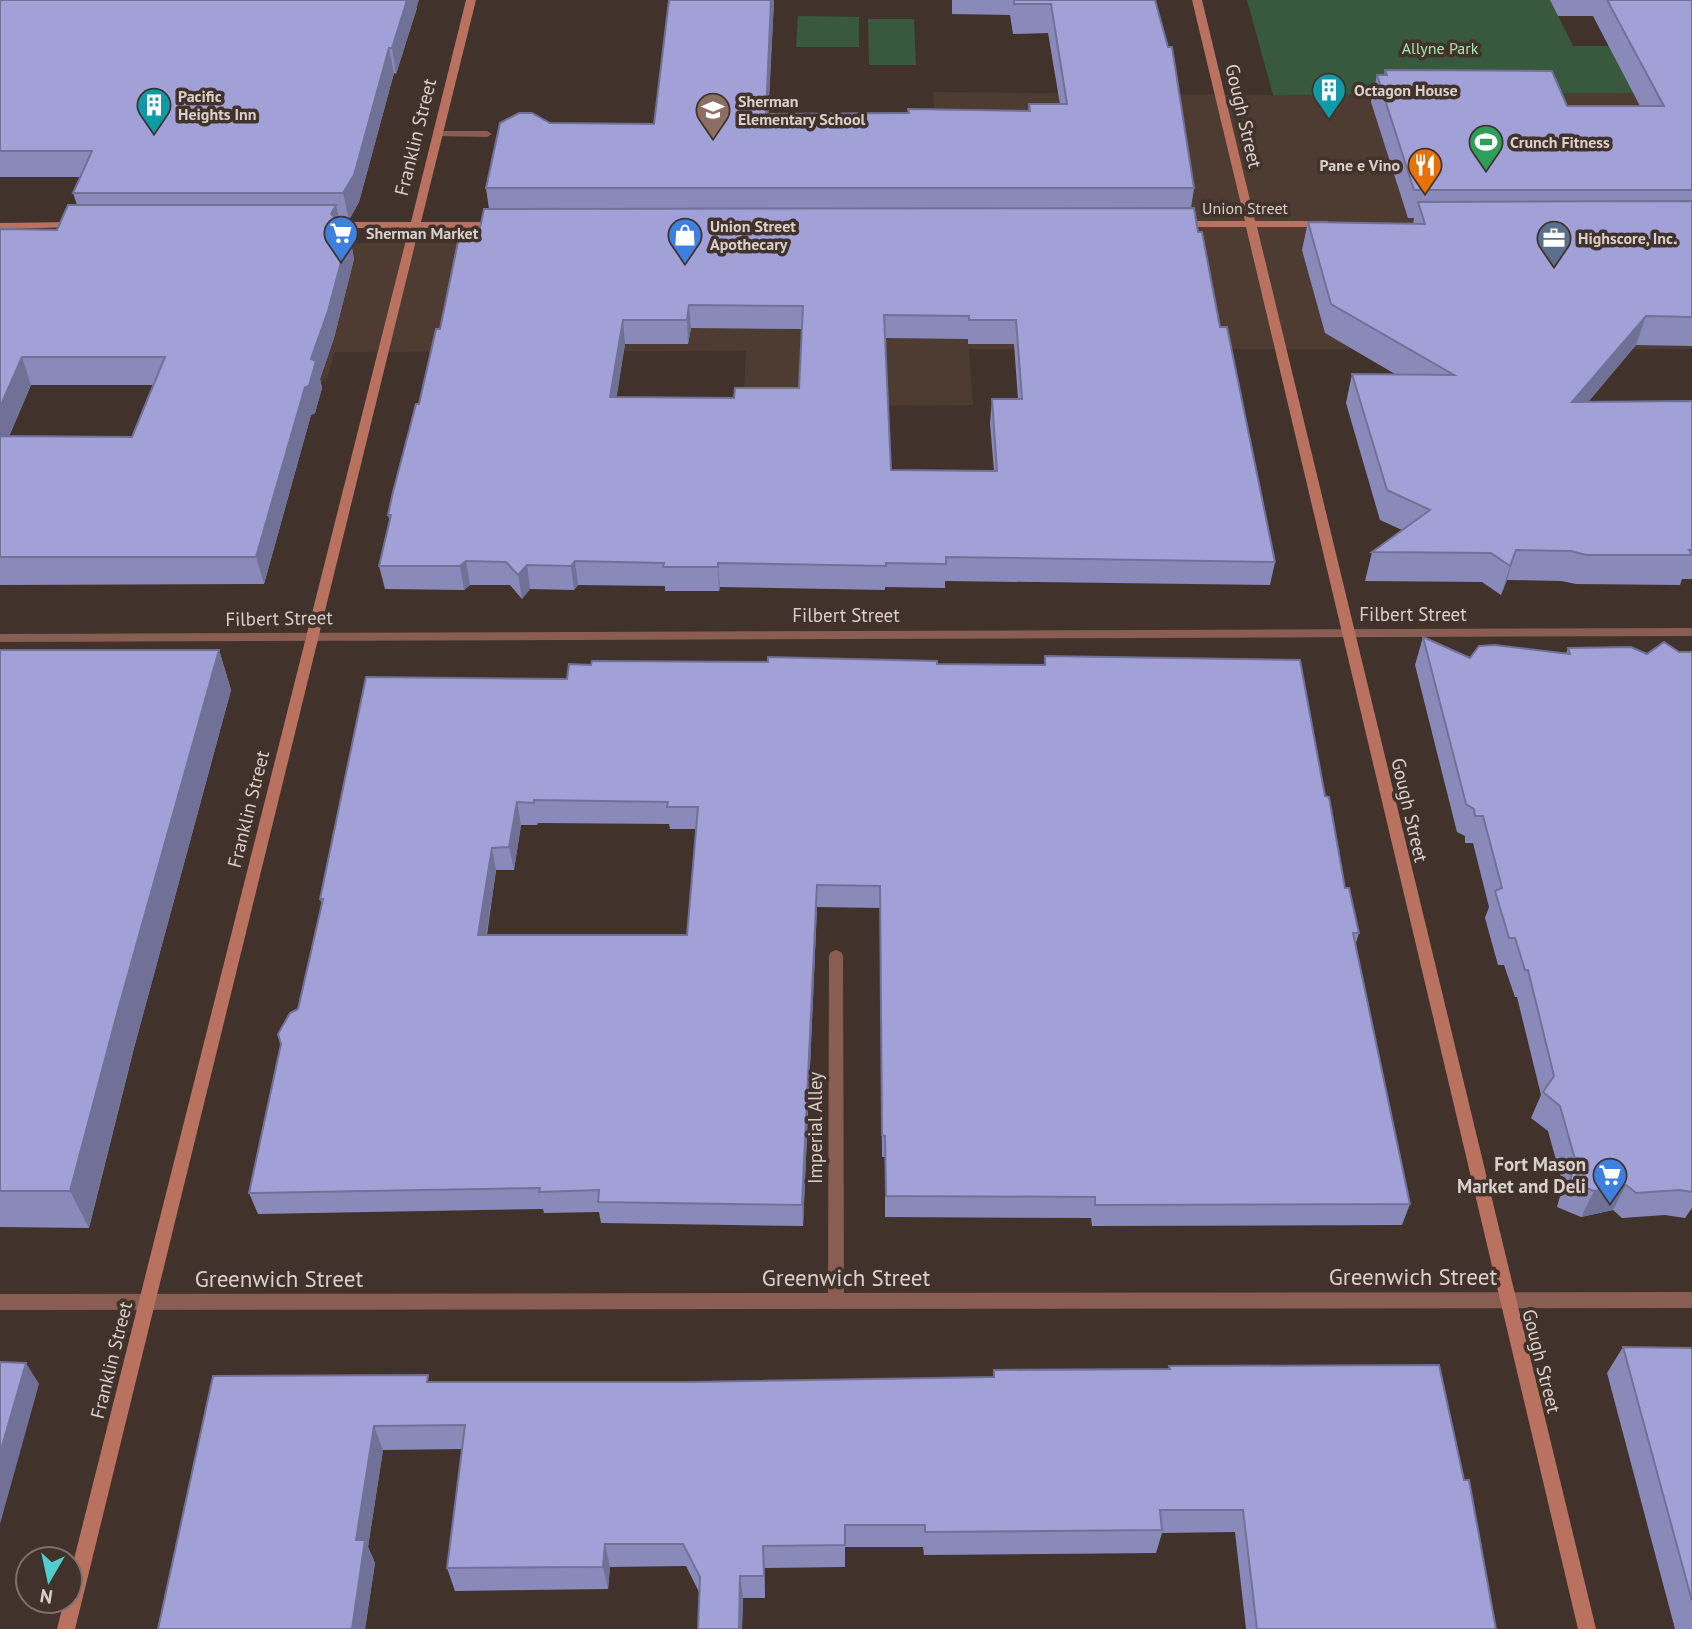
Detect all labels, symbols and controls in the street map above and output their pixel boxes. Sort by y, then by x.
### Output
park label: Allyne Park [1402,38,1479,58]
street label: Gough Street [1220,62,1268,171]
building icon: Octagon House [1310,71,1348,120]
street label: Franklin Street [389,75,441,198]
place label: Octagon House [1354,80,1458,100]
building icon: Pacific Heights Inn [135,86,173,135]
place label: Pacific Heights Inn [178,86,257,124]
school or university icon: Sherman Elementary School [694,91,732,140]
place label: Sherman Elementary School [738,91,865,129]
sports icon: Crunch Fitness [1467,123,1505,172]
place label: Crunch Fitness [1510,132,1610,152]
restaurant icon: Pane e Vino [1406,146,1444,195]
place label: Pane e Vino [1320,155,1400,175]
street label: Union Street [1202,198,1289,218]
supermarket icon: Sherman Market [322,214,360,263]
shop icon: Union Street Apothecary [666,216,704,265]
place label: Union Street Apothecary [710,216,796,254]
office icon: Highscore, Inc. [1535,219,1573,268]
place label: Sherman Market [366,223,479,243]
place label: Highscore, Inc. [1578,228,1677,248]
street label: Filbert Street [1359,602,1467,626]
street label: Filbert Street [792,603,900,627]
street label: Filbert Street [225,605,333,631]
street label: Franklin Street [222,747,274,870]
street label: Gough Street [1386,756,1434,865]
street label: Imperial Alley [803,1072,827,1184]
place label: Fort Mason Market and Deli [1457,1152,1586,1198]
supermarket icon: Fort Mason Market and Deli [1591,1156,1629,1205]
street label: Greenwich Street [1329,1262,1497,1291]
street label: Greenwich Street [762,1263,930,1292]
street label: Greenwich Street [195,1264,363,1293]
street label: Franklin Street [85,1298,137,1421]
street label: Gough Street [1518,1307,1567,1416]
north arrow [14,1545,84,1615]
text: N [38,1584,54,1610]

